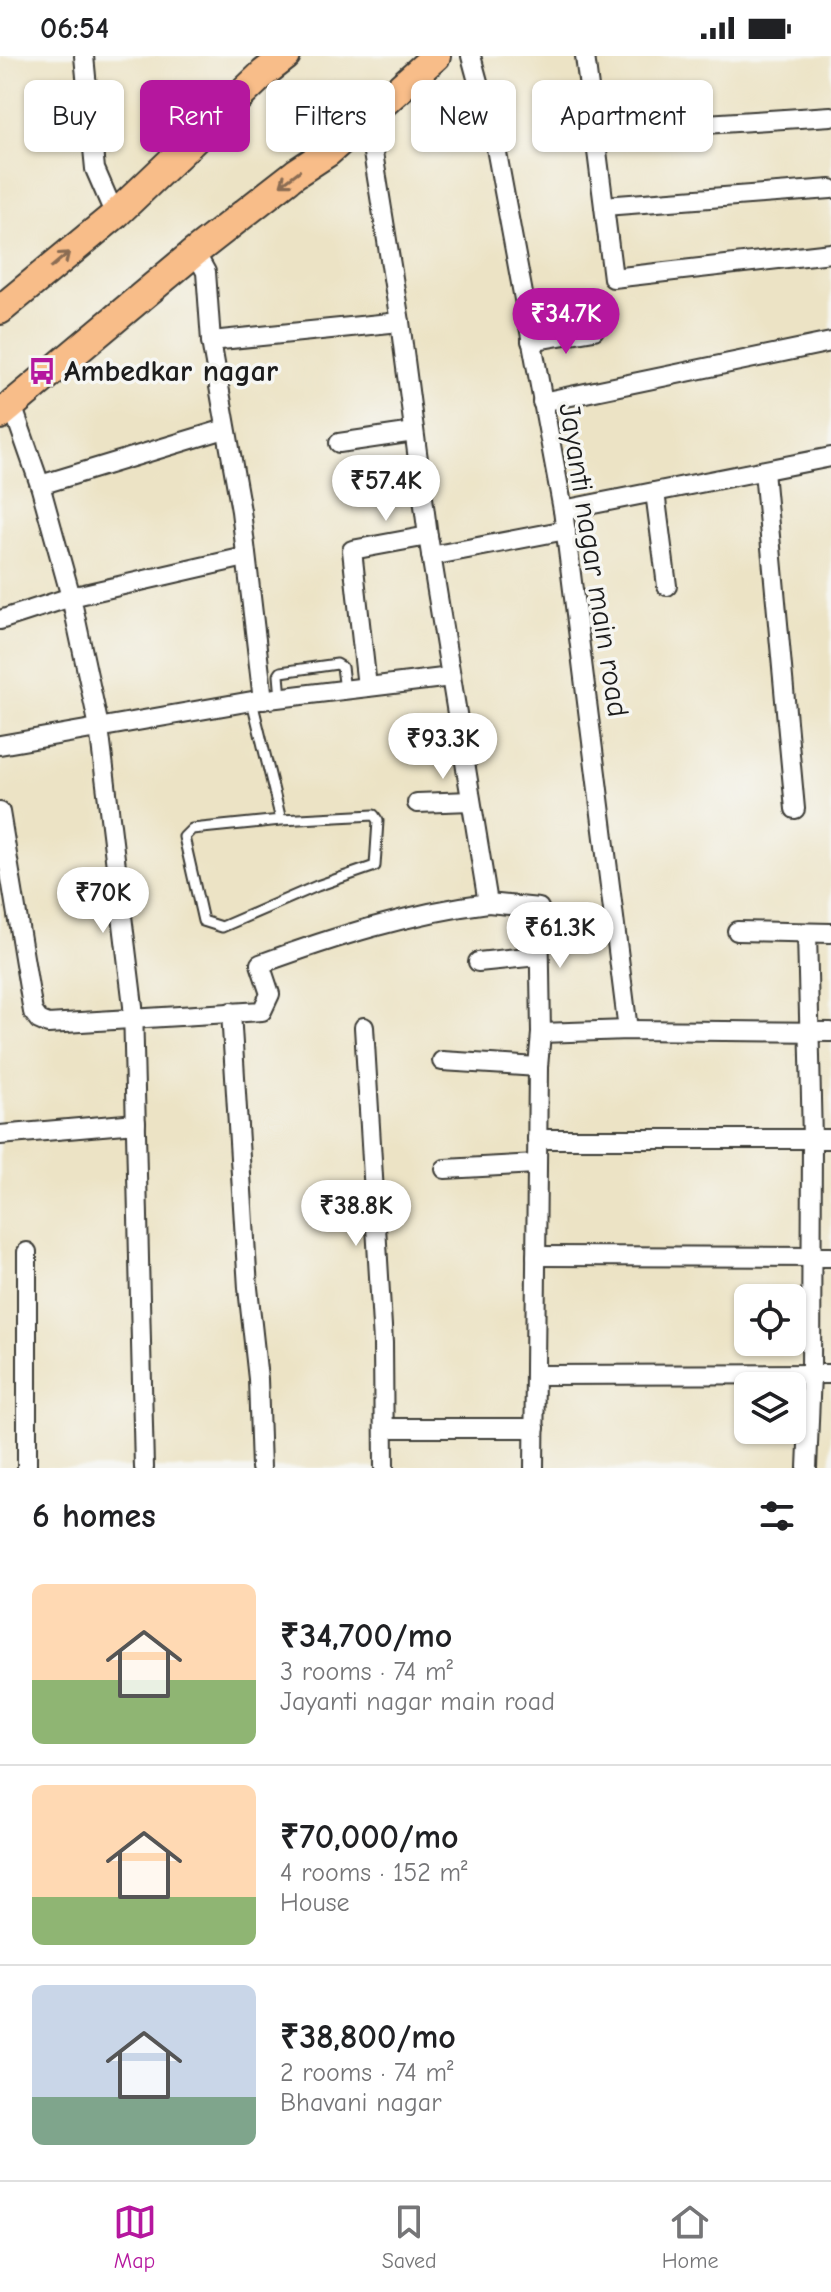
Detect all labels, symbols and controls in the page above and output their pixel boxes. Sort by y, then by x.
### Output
text: 06:54 [40,11,109,46]
chip: Buy [24,80,124,152]
chip: Rent [140,80,250,152]
chip: Filters [266,80,395,152]
chip: New [411,80,516,152]
chip: Apartment [532,80,713,152]
one-way arrow [280,169,302,186]
one-way arrow [49,251,70,269]
pin: ₹34.7K [501,288,631,356]
text: ₹34.7K [531,299,601,329]
place label: Ambedkar nagar [64,354,278,389]
bus stop icon: Ambedkar nagar [27,356,57,386]
street label: Jayanti nagar main road [551,401,636,720]
pin: ₹57.4K [321,455,451,523]
text: ₹57.4K [350,466,422,496]
pin: ₹93.3K [378,713,508,781]
text: ₹93.3K [406,724,480,754]
pin: ₹70K [56,867,150,935]
text: ₹70K [75,878,131,908]
pin: ₹61.3K [495,902,625,970]
text: ₹61.3K [525,913,595,943]
pin: ₹38.8K [291,1180,421,1248]
text: ₹38.8K [319,1191,393,1221]
map controls [734,1284,806,1444]
button: locate [734,1284,806,1356]
button: layers [734,1372,806,1444]
icon: filters [755,1494,799,1538]
text: 6 homes [32,1496,156,1536]
icon: home [96,1616,192,1712]
text: ₹34,700/mo [280,1616,452,1656]
text: 3 rooms · 74 m² [280,1657,453,1687]
text: Jayanti nagar main road [280,1687,555,1717]
icon: home [96,1817,192,1913]
text: ₹70,000/mo [280,1817,459,1857]
text: 4 rooms · 152 m² [280,1858,468,1888]
text: House [280,1888,350,1918]
icon: home [96,2017,192,2113]
text: ₹38,800/mo [280,2017,456,2057]
text: 2 rooms · 74 m² [280,2058,453,2088]
text: Bhavani nagar [280,2088,442,2118]
tab: Map [113,2200,157,2274]
tab: Saved [382,2200,437,2274]
tab: Home [662,2200,718,2274]

